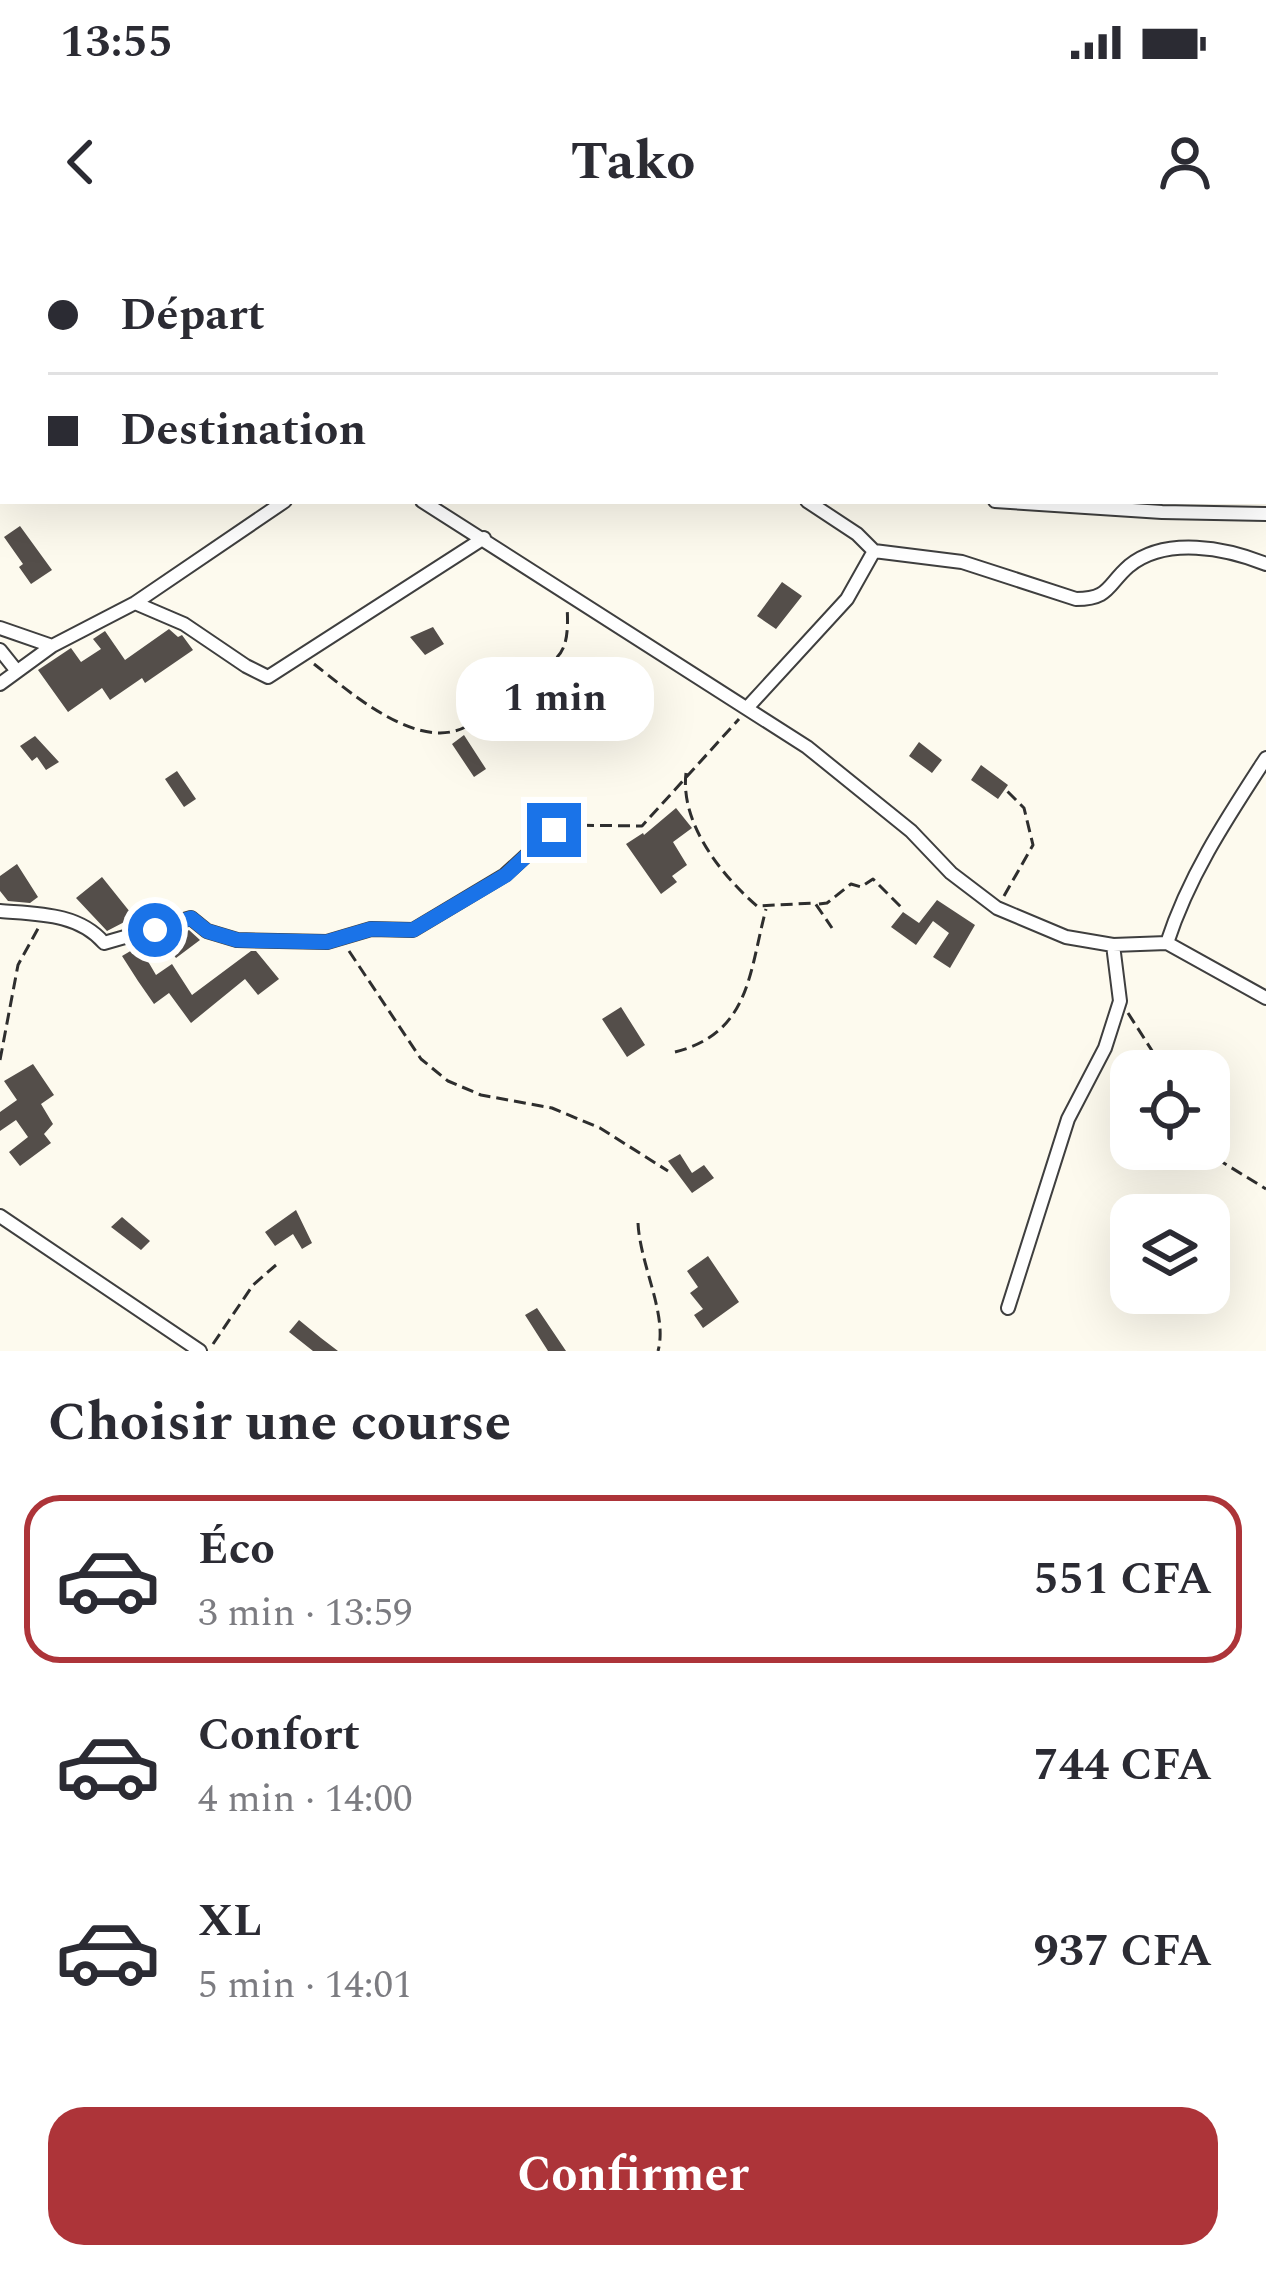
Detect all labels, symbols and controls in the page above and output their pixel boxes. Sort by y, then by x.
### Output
text: 13:55 [60,8,173,77]
text: Tako [570,121,696,203]
icon: back [48,129,114,195]
icon: person [1152,129,1218,195]
text: Départ [120,281,265,350]
text: Destination [120,396,366,465]
callout: 1 min [455,656,653,740]
text: 1 min [503,669,607,728]
route end [527,803,581,857]
route start [128,903,182,957]
map controls [1110,1050,1230,1314]
button: locate [1110,1050,1230,1170]
button: layers [1110,1194,1230,1314]
text: Choisir une course [48,1382,511,1464]
text: Éco [198,1515,275,1584]
icon: car [54,1525,162,1633]
text: 551 CFA [1034,1545,1212,1614]
text: 3 min · 13:59 [198,1584,413,1643]
text: Confort [198,1701,360,1770]
icon: car [54,1711,162,1819]
text: 744 CFA [1034,1731,1212,1800]
text: 4 min · 14:00 [198,1770,413,1829]
text: XL [198,1887,262,1956]
icon: car [54,1897,162,2005]
text: 937 CFA [1034,1917,1212,1986]
text: 5 min · 14:01 [198,1956,413,2015]
button: Confirmer [48,2107,1218,2245]

